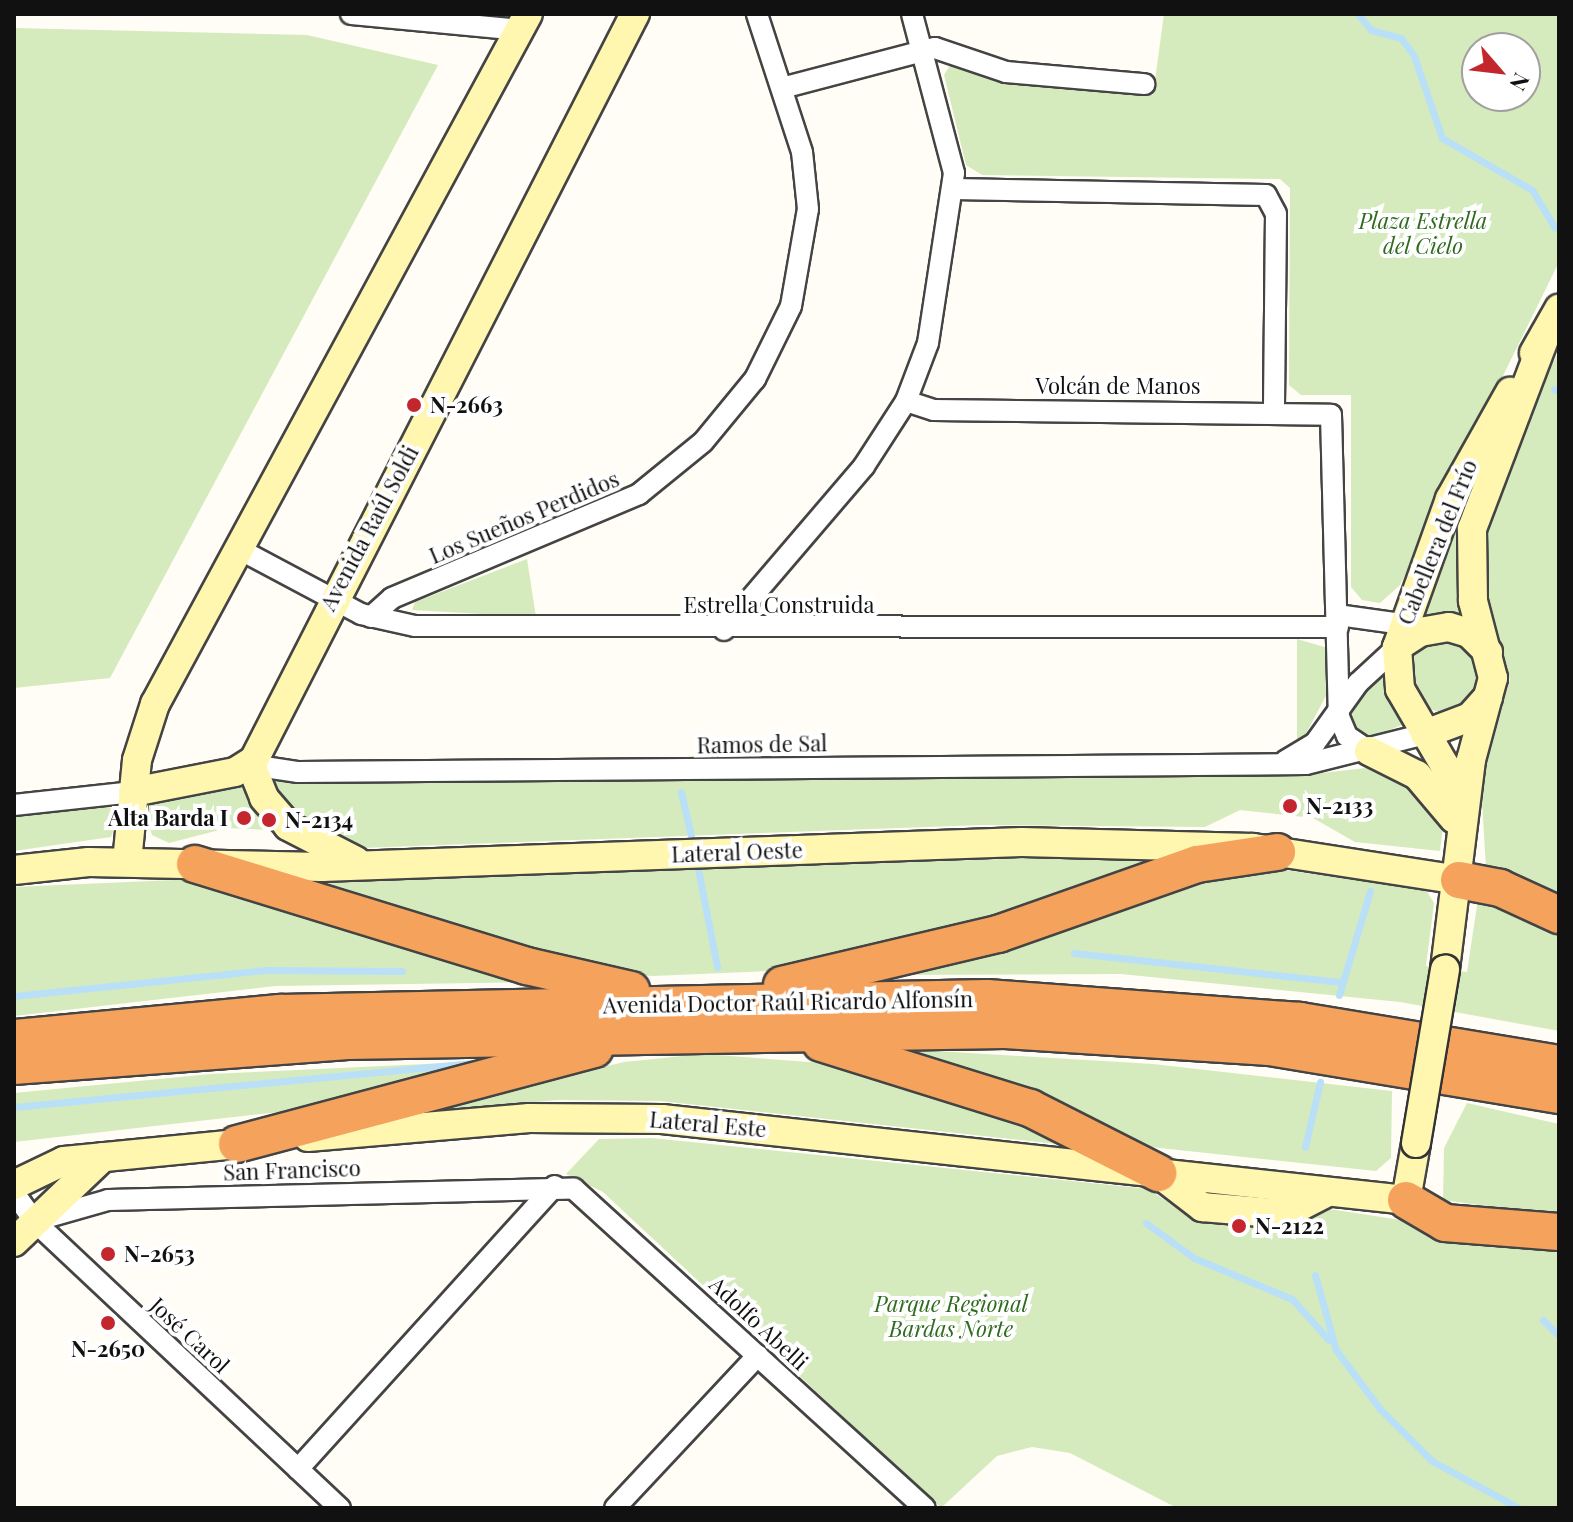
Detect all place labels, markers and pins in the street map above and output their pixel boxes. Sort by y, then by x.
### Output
place label: N-2663 [430,392,503,418]
marker: N-2663 [405,396,423,414]
place label: N-2133 [1306,793,1373,819]
marker: N-2133 [1281,797,1299,815]
place label: Alta Barda I [108,805,228,831]
place label: N-2134 [285,807,353,833]
marker: Alta Barda I [235,809,253,827]
marker: N-2134 [260,811,278,829]
place label: N-2122 [1255,1213,1324,1239]
marker: N-2122 [1230,1217,1248,1235]
place label: N-2653 [124,1241,195,1267]
marker: N-2653 [99,1245,117,1263]
marker: N-2650 [99,1314,117,1332]
place label: N-2650 [71,1336,145,1362]

